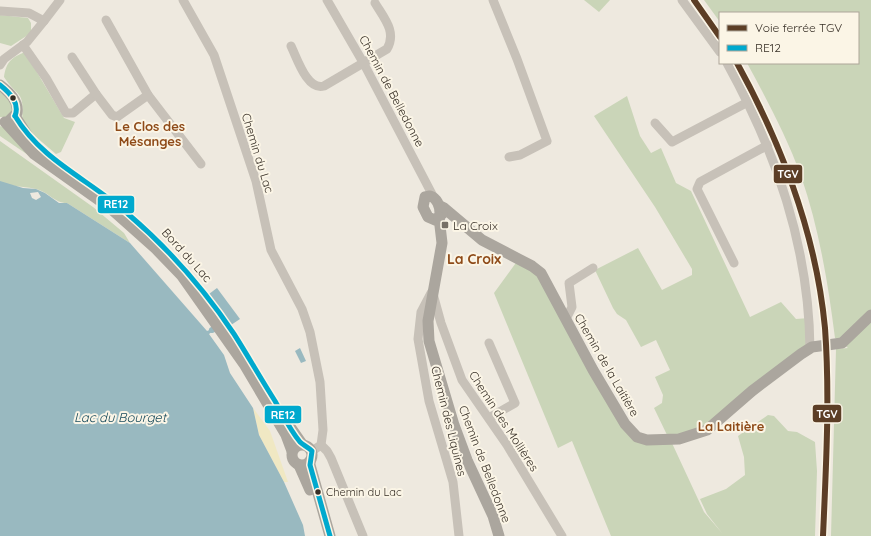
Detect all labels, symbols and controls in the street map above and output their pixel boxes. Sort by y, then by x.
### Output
legend [719,12,859,64]
text: Voie ferrée TGV [755,20,842,35]
street label: Chemin de Belledonne [356,33,428,150]
text: RE12 [755,40,781,55]
unlabelled marker [8,93,18,103]
street label: Chemin du Lac [239,111,277,195]
district label: Le Clos des Mésanges [115,118,185,149]
line badge: TGV [773,164,803,184]
text: TGV [777,167,799,181]
line badge: RE12 [97,195,135,214]
text: RE12 [104,197,128,211]
place label: La Croix [453,218,498,233]
marker: La Croix [440,220,450,230]
street label: Bord du Lac [159,225,215,285]
district label: La Croix [447,250,501,268]
street label: Chemin de la Laitière [571,311,643,419]
street label: Chemin des Liquines [428,364,470,478]
street label: Chemin des Mollières [466,368,542,474]
street label: Chemin de Belledonne [456,403,514,525]
line badge: TGV [812,404,842,423]
line badge: RE12 [264,405,302,424]
text: TGV [816,407,838,421]
text: RE12 [271,408,295,422]
water label: Lac du Bourget [74,409,168,425]
district label: La Laitière [698,418,765,434]
place label: Chemin du Lac [326,485,402,499]
marker: Chemin du Lac [313,487,323,497]

